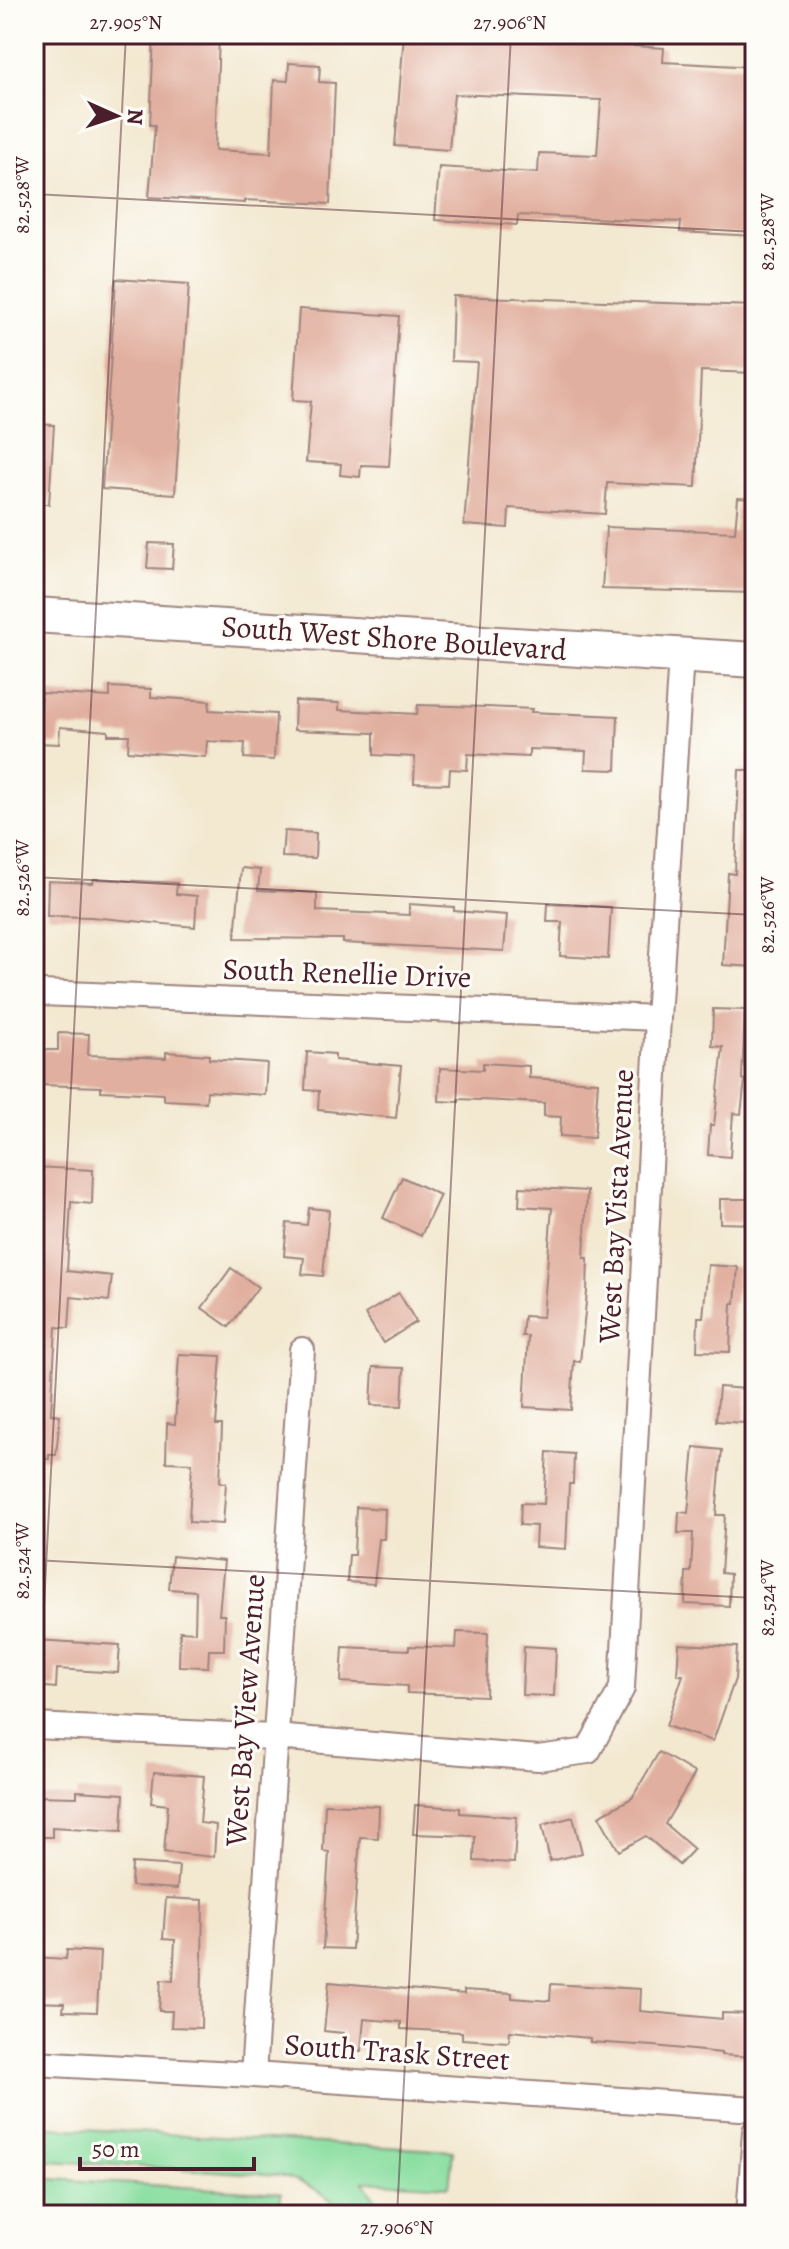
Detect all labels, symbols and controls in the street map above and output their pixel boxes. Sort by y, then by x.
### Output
text: 27.905°N [90,9,162,36]
text: 27.906°N [473,9,547,36]
north arrow [76,76,156,156]
text: N [120,108,150,126]
text: 82.528°W [9,156,36,234]
text: 82.528°W [754,193,781,271]
street label: South West Shore Boulevard [220,606,569,670]
text: 82.526°W [9,839,36,917]
text: 82.526°W [754,876,781,954]
street label: South Renellie Drive [222,949,472,997]
street label: West Bay Vista Avenue [589,1068,643,1345]
text: 82.524°W [9,1522,36,1600]
text: 82.524°W [754,1559,781,1637]
street label: West Bay View Avenue [215,1572,274,1849]
street label: South Trask Street [283,2024,511,2080]
scale bar [80,2121,254,2171]
text: 50 m [92,2133,140,2165]
text: 27.906°N [360,2214,434,2241]

